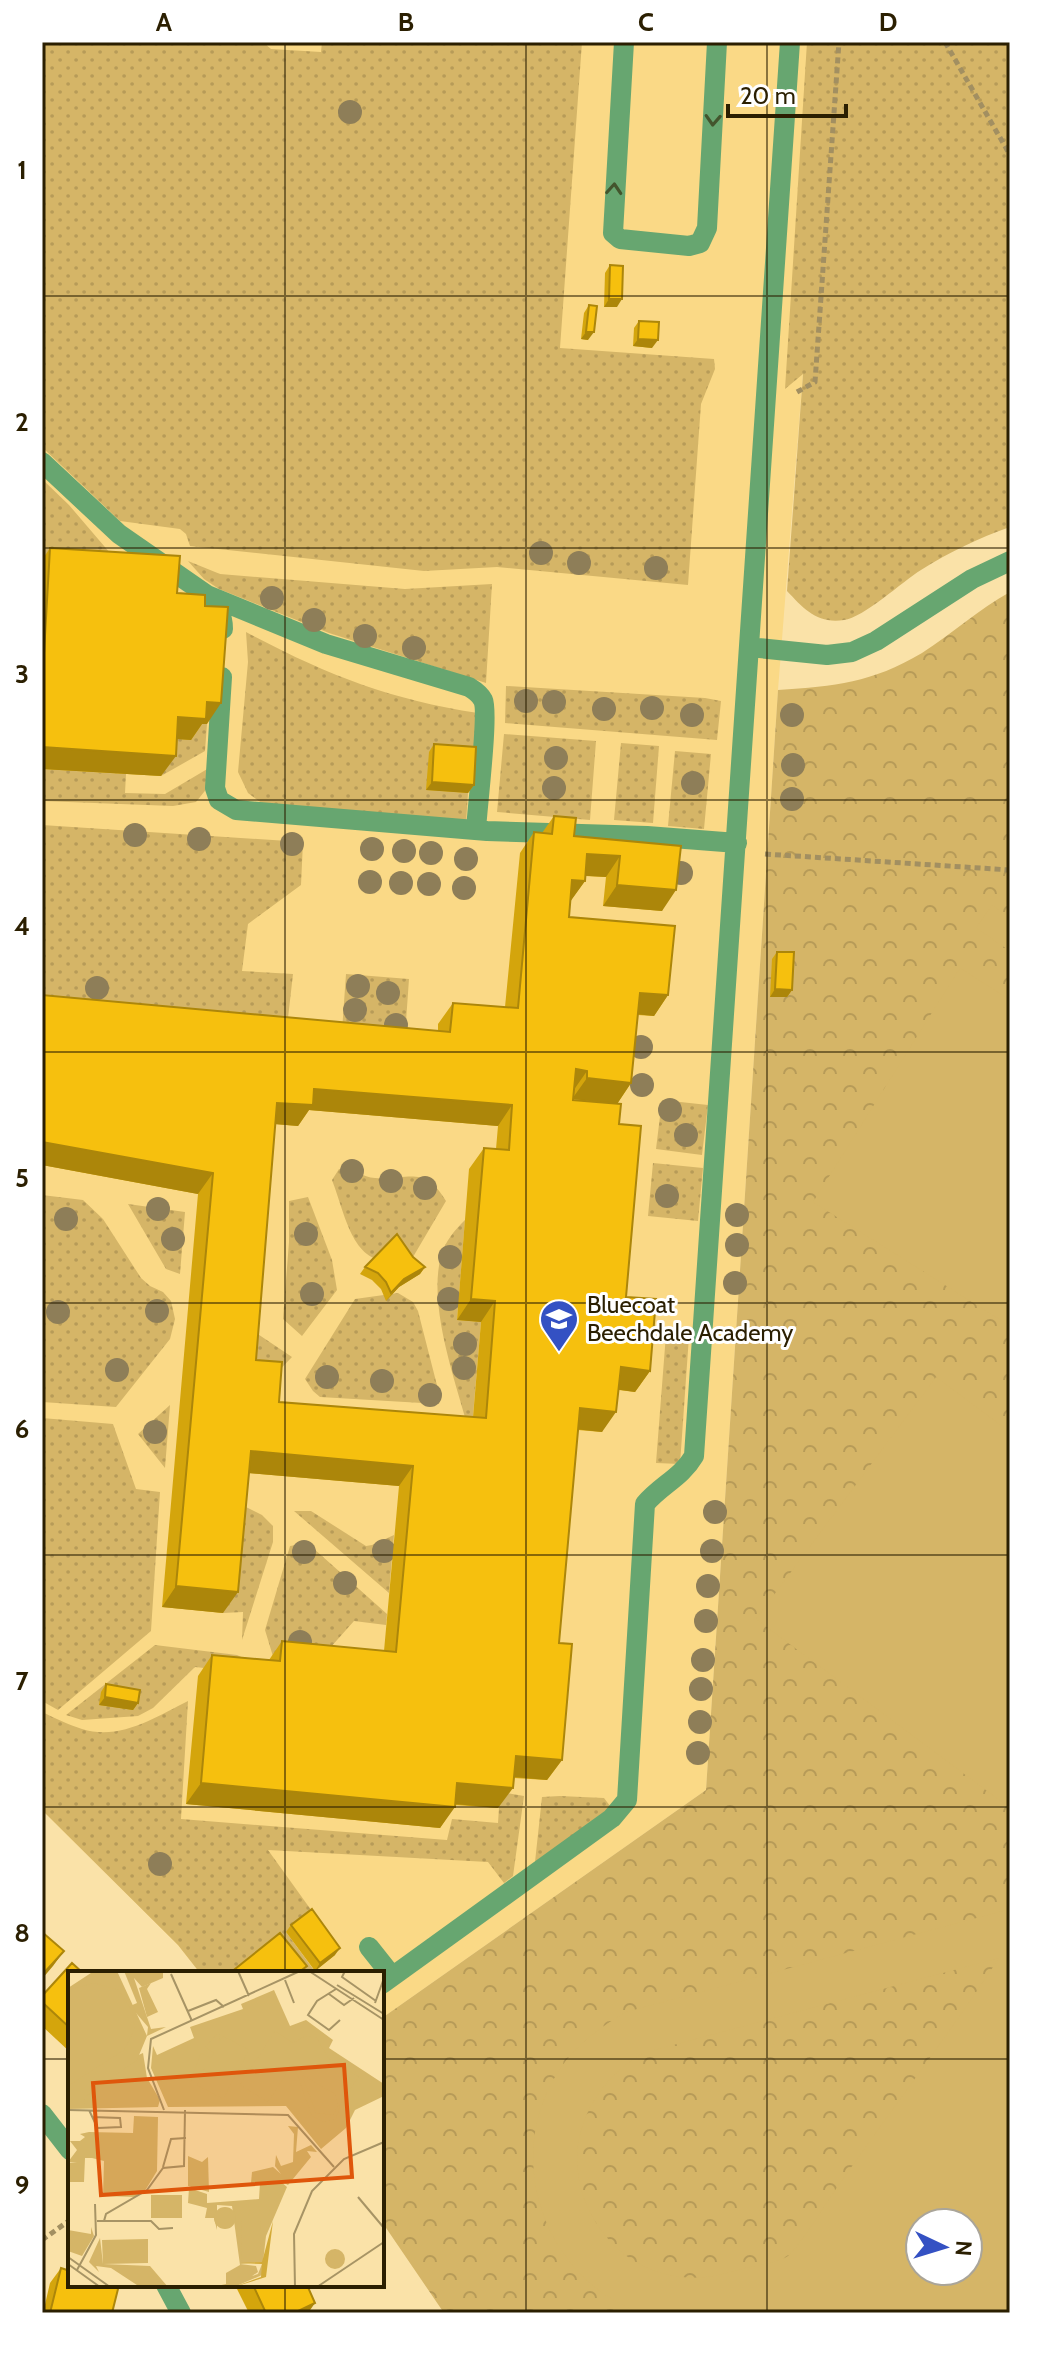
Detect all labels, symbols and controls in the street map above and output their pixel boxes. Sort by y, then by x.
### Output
text: A [156,6,173,38]
text: B [398,6,414,38]
text: C [638,6,654,38]
text: D [879,6,897,38]
scale bar [728,68,846,118]
text: 20 m [740,81,796,110]
one-way arrow [704,114,721,127]
text: 1 [17,154,27,186]
one-way arrow [605,182,622,195]
text: 2 [15,406,29,438]
text: 3 [15,658,29,690]
text: 4 [14,910,30,942]
text: 5 [15,1162,29,1194]
place label: Bluecoat Beechdale Academy [587,1290,793,1347]
school or university icon: Bluecoat Beechdale Academy [538,1298,580,1353]
text: 6 [15,1413,29,1445]
text: 7 [15,1665,29,1697]
text: 8 [14,1917,30,1949]
inset map [68,1971,384,2287]
text: 9 [15,2169,29,2201]
north arrow [904,2207,984,2287]
text: N [949,2240,977,2257]

